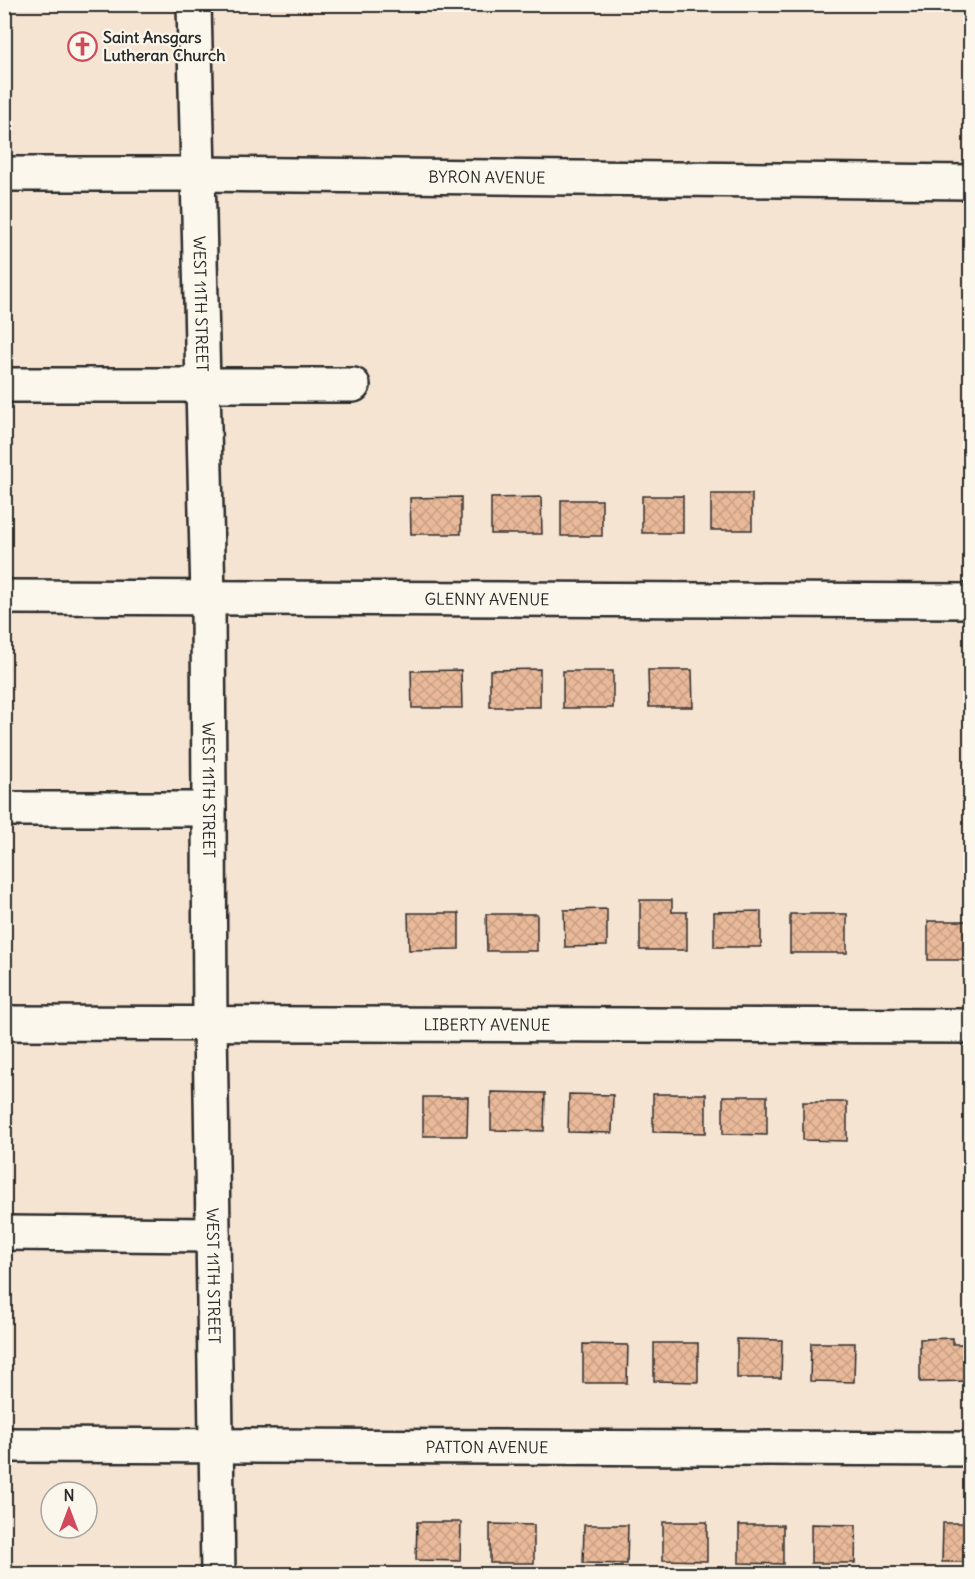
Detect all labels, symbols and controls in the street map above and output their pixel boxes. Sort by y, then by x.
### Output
place label: Saint Ansgars Lutheran Church [103,27,225,65]
church icon: Saint Ansgars Lutheran Church [66,30,98,62]
street label: BYRON AVENUE [428,166,546,188]
street label: WEST 11TH STREET [189,236,213,372]
street label: GLENNY AVENUE [424,589,550,609]
street label: WEST 11TH STREET [199,722,219,858]
street label: LIBERTY AVENUE [423,1014,551,1035]
street label: WEST 11TH STREET [203,1208,225,1344]
street label: PATTON AVENUE [426,1437,548,1457]
north arrow [39,1480,99,1540]
text: N [63,1485,75,1505]

